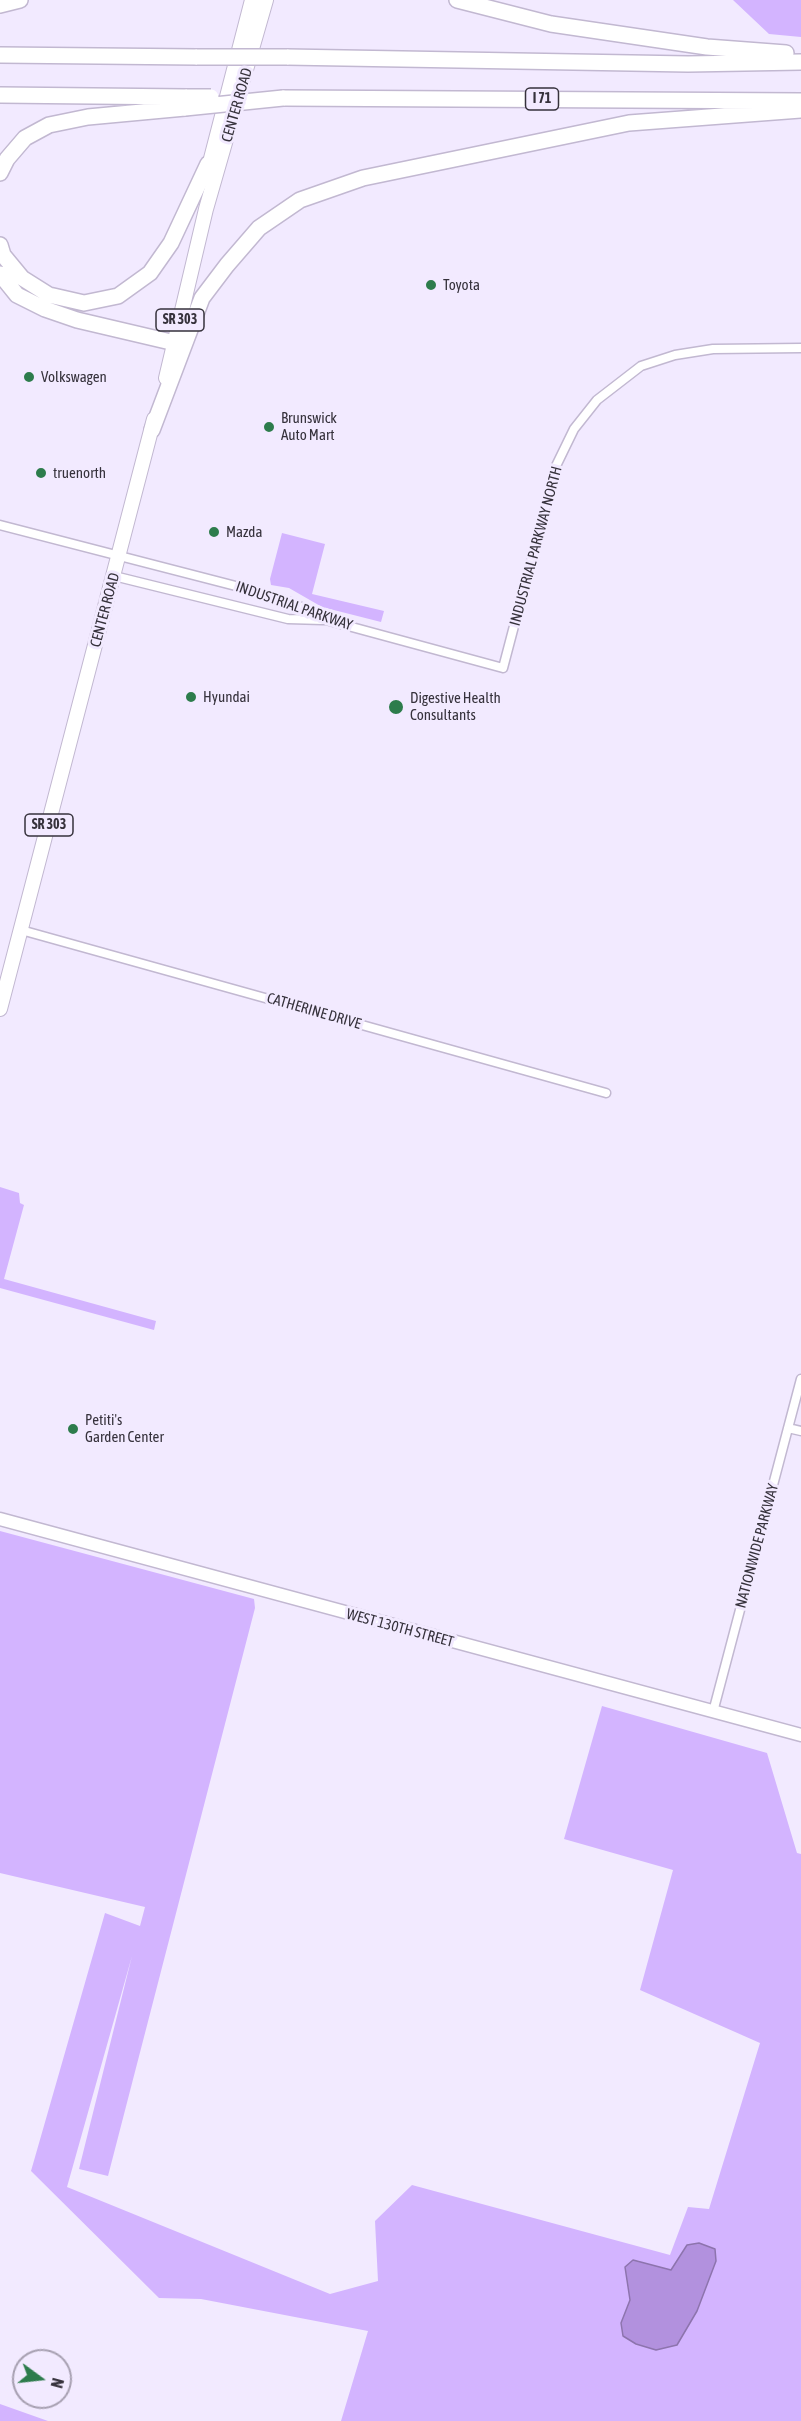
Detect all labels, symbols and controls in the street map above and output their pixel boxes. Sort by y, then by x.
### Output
street label: CENTER ROAD [218,66,256,144]
road number: I 71 [526,88,558,110]
place label: Toyota [443,276,480,294]
marker: Toyota [424,278,438,292]
road number: SR 303 [156,309,204,331]
place label: Volkswagen [41,368,107,386]
marker: Volkswagen [22,370,36,384]
place label: Brunswick Auto Mart [281,409,337,444]
marker: Brunswick Auto Mart [262,420,276,434]
place label: truenorth [53,464,106,482]
street label: INDUSTRIAL PARKWAY NORTH [506,464,566,628]
marker: truenorth [34,466,48,480]
place label: Mazda [226,523,262,541]
marker: Mazda [207,525,221,539]
street label: CENTER ROAD [86,571,124,649]
street label: INDUSTRIAL PARKWAY [233,578,355,634]
place label: Hyundai [203,688,250,706]
place label: Digestive Health Consultants [410,689,501,724]
marker: Hyundai [184,690,198,704]
marker: Digestive Health Consultants [387,698,405,716]
road number: SR 303 [25,814,73,836]
street label: CATHERINE DRIVE [265,989,363,1033]
place label: Petiti's Garden Center [85,1411,164,1446]
marker: Petiti's Garden Center [66,1422,80,1436]
street label: NATIONWIDE PARKWAY [732,1482,782,1610]
street label: WEST 130TH STREET [344,1605,456,1651]
north arrow [12,2349,72,2409]
text: N [48,2376,67,2390]

